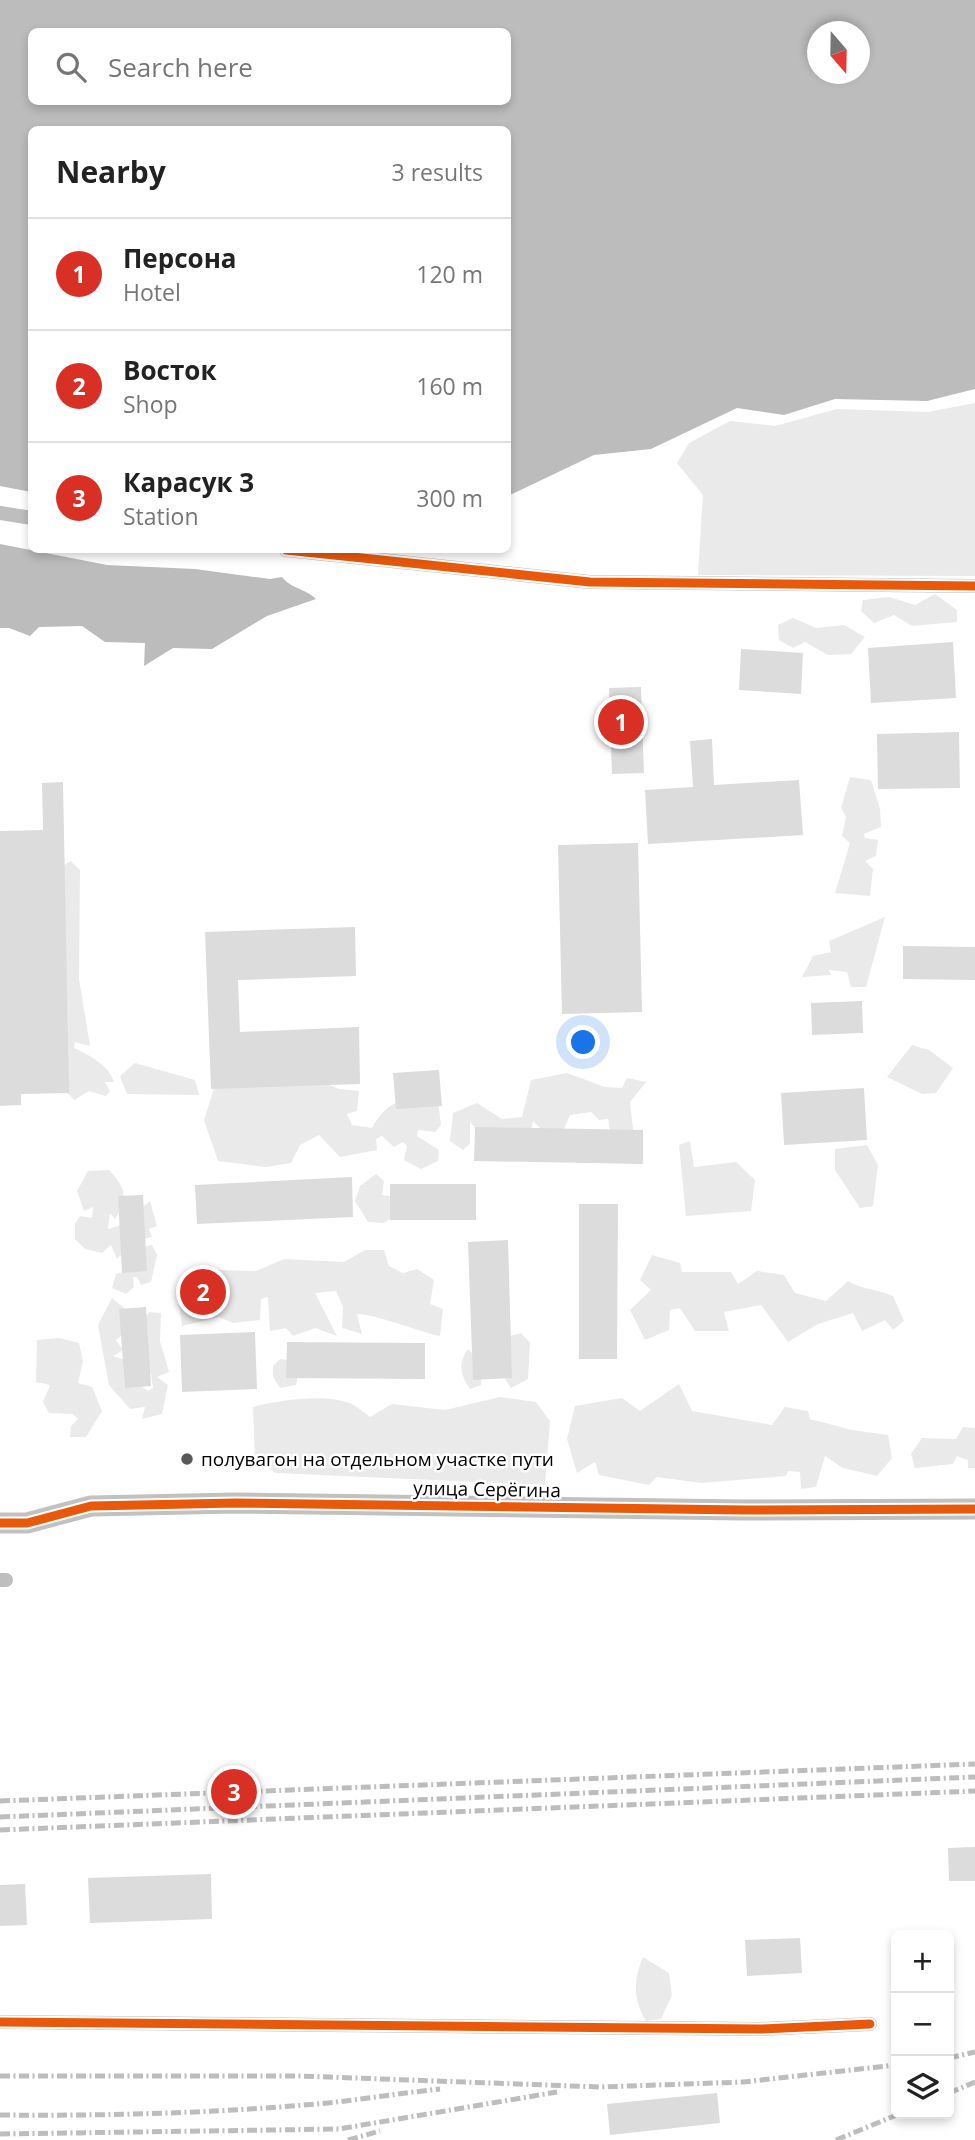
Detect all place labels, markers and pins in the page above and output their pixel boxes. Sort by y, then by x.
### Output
pin: 1 [598,696,644,748]
pin: 2 [180,1266,226,1318]
place label: полувагон на отдельном участке пути [201,1446,554,1472]
marker: полувагон на отдельном участке пути [179,1451,195,1467]
pin: 3 [211,1766,257,1818]

